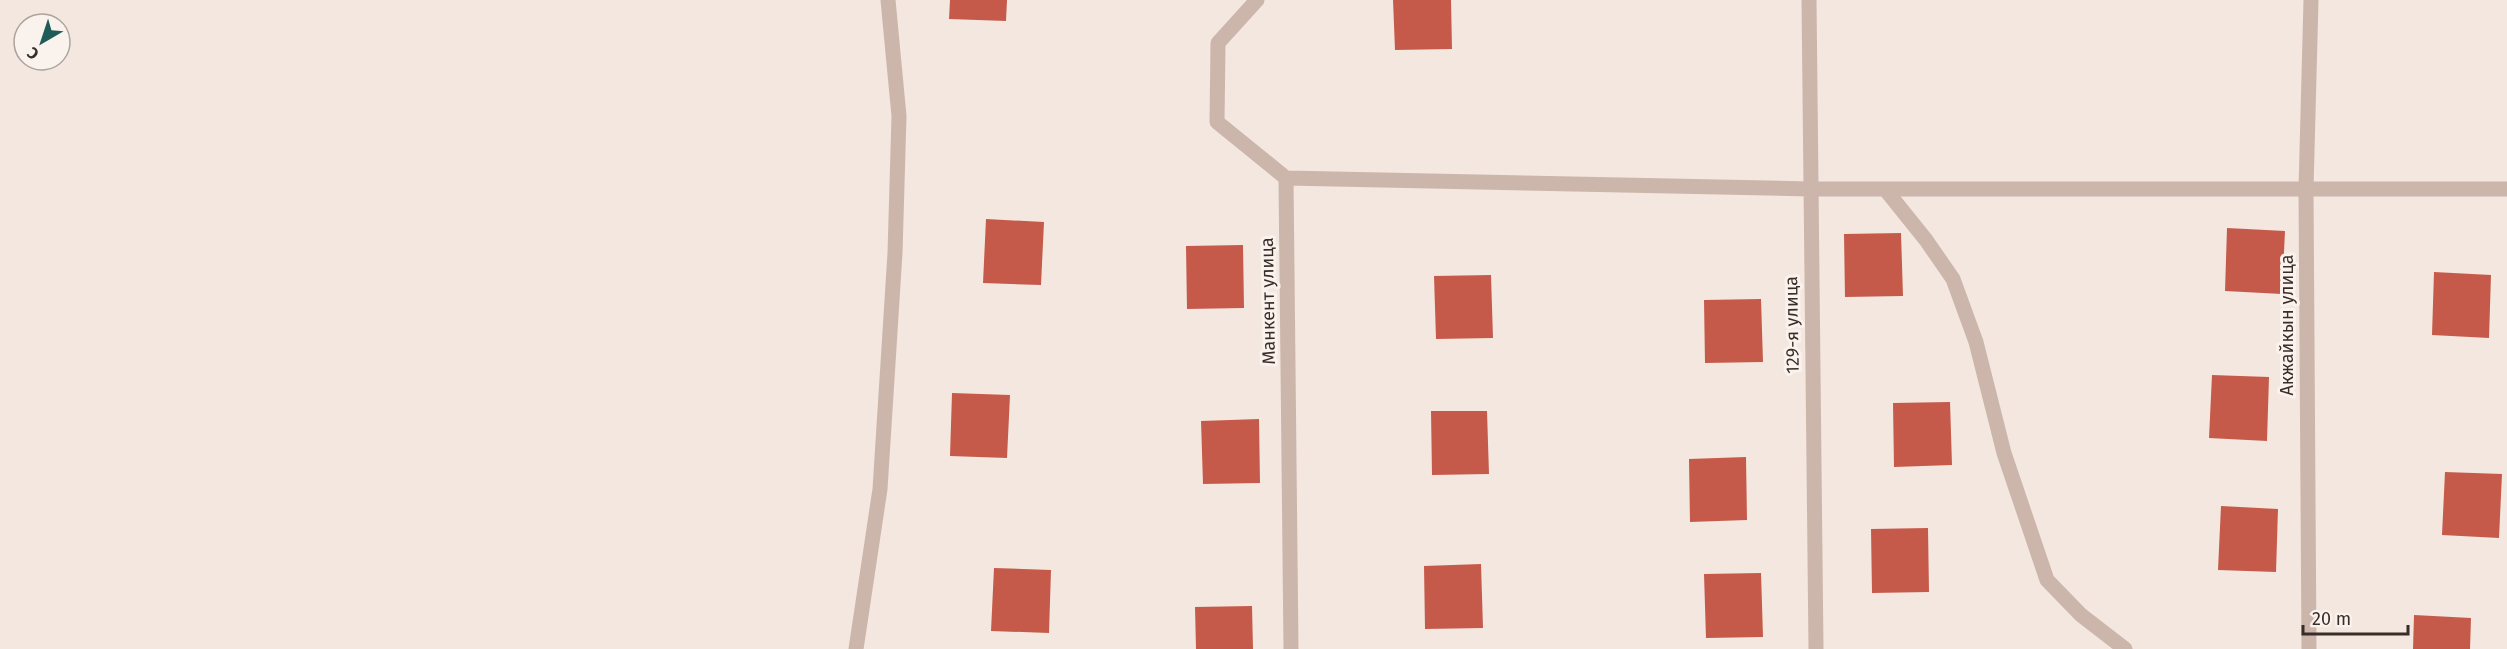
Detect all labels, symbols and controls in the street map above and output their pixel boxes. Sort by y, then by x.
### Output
north arrow [12,12,72,72]
text: С [23,42,42,64]
street label: Манкент улица [1256,237,1280,365]
street label: Акжайкын улица [2276,254,2298,396]
street label: 129-я улица [1780,276,1804,374]
scale bar [2303,598,2408,636]
text: 20 m [2312,608,2351,630]

